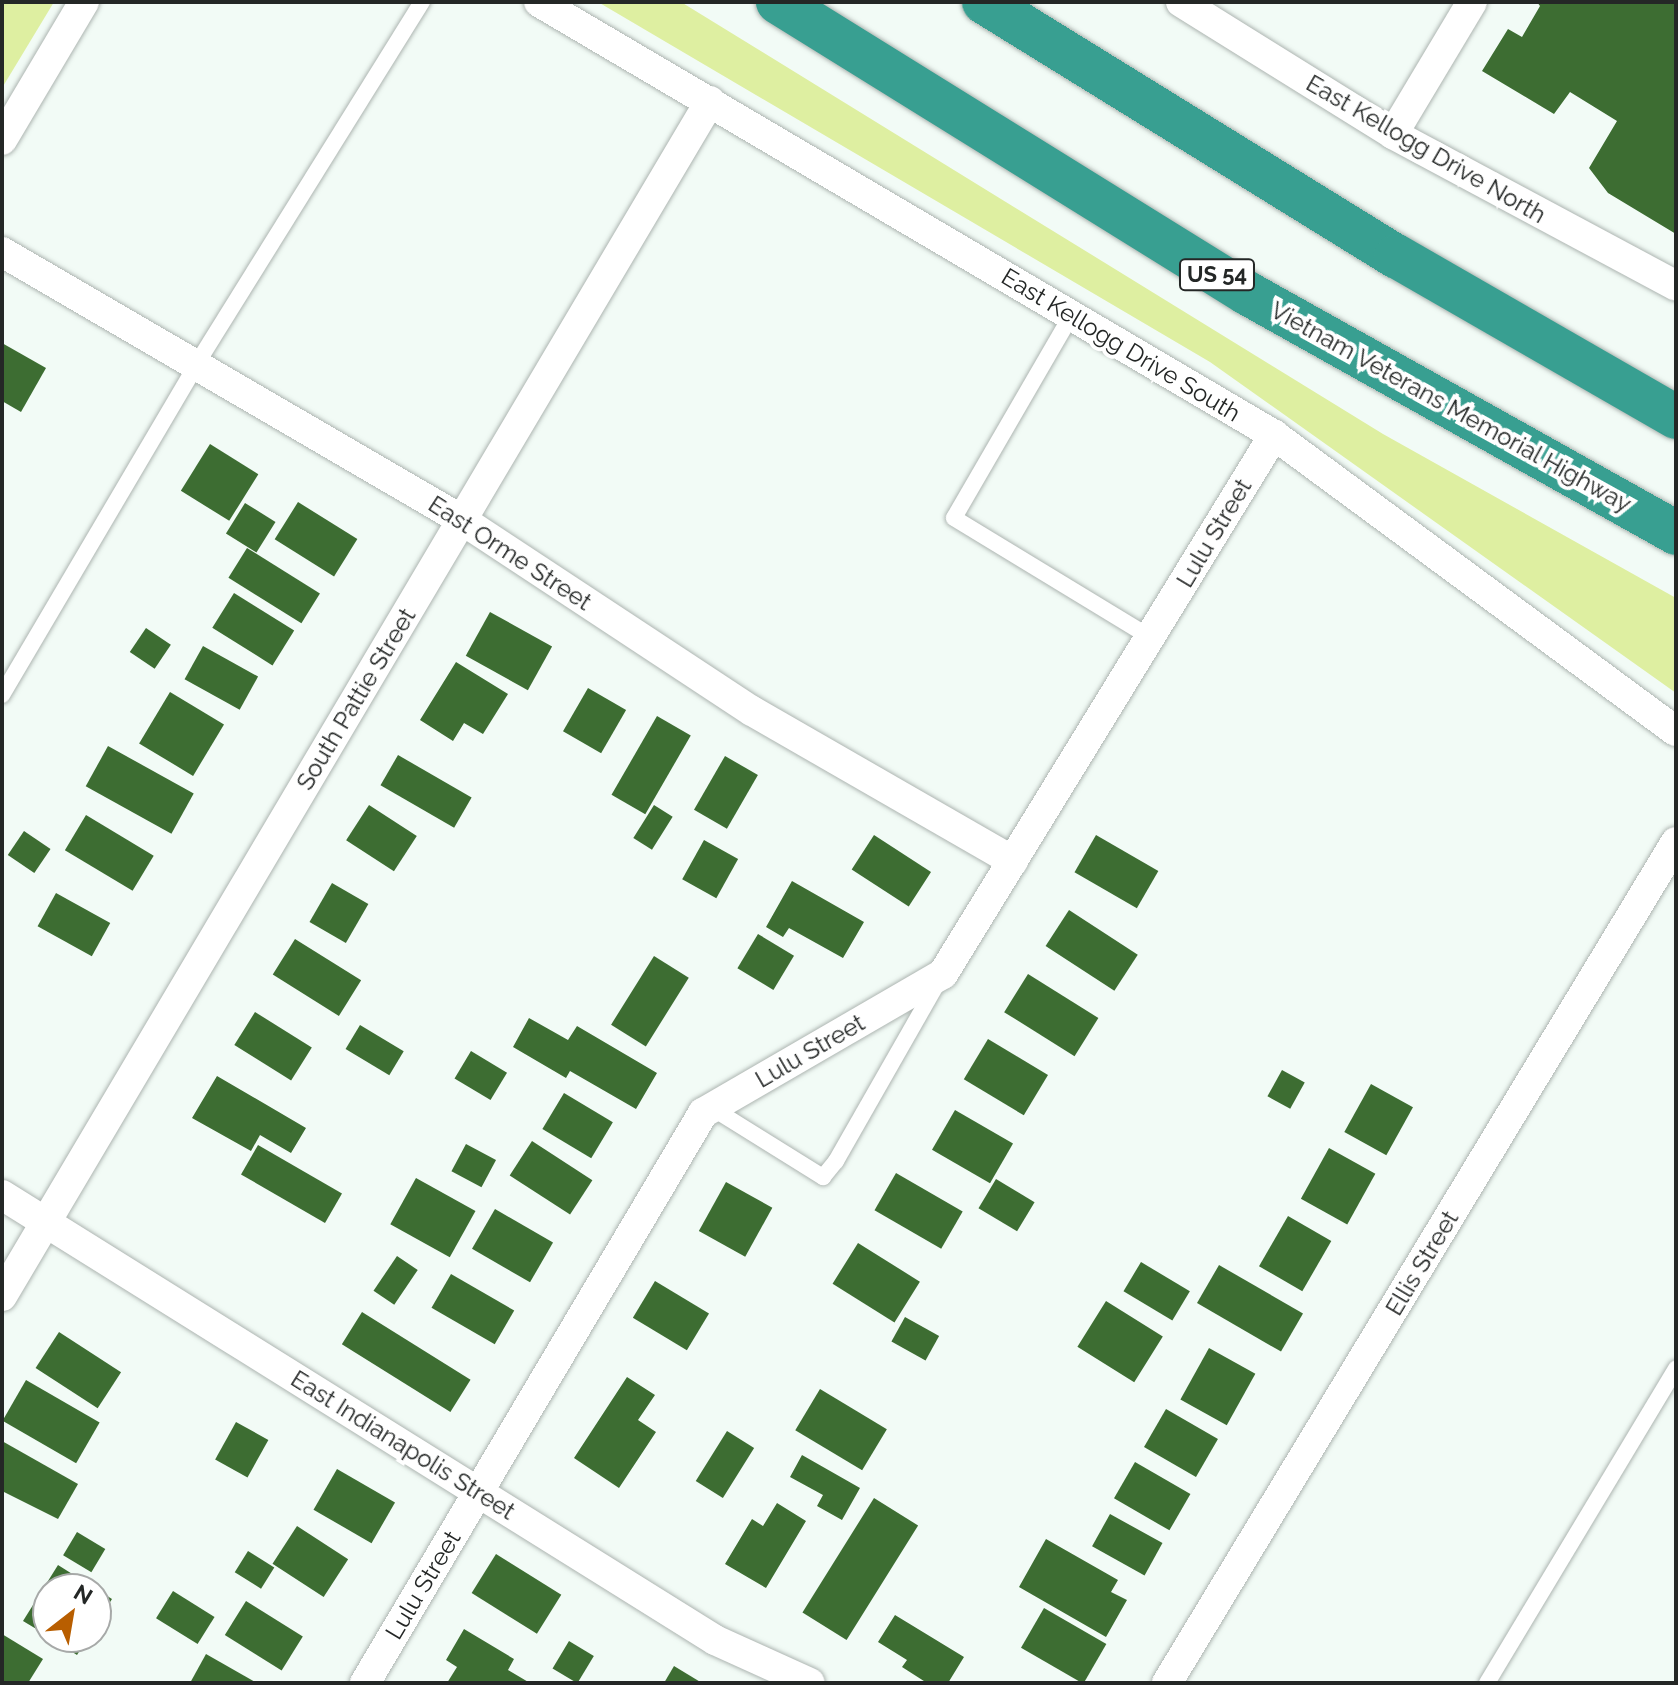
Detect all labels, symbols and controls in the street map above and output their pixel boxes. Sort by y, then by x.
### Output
street label: East Kellogg Drive North [1301,69,1551,229]
road number: US 54 [1177,257,1257,293]
street label: East Kellogg Drive South [996,262,1246,428]
street label: Vietnam Veterans Memorial Highway [1265,295,1637,519]
street label: Lulu Street [1170,473,1258,593]
street label: East Orme Street [423,490,597,616]
street label: South Pattie Street [290,603,422,795]
street label: Lulu Street [750,1008,870,1094]
street label: Ellis Street [1379,1205,1465,1321]
street label: East Indianapolis Street [286,1364,520,1526]
street label: Lulu Street [379,1525,467,1645]
north arrow [32,1573,112,1653]
text: N [69,1579,97,1610]

